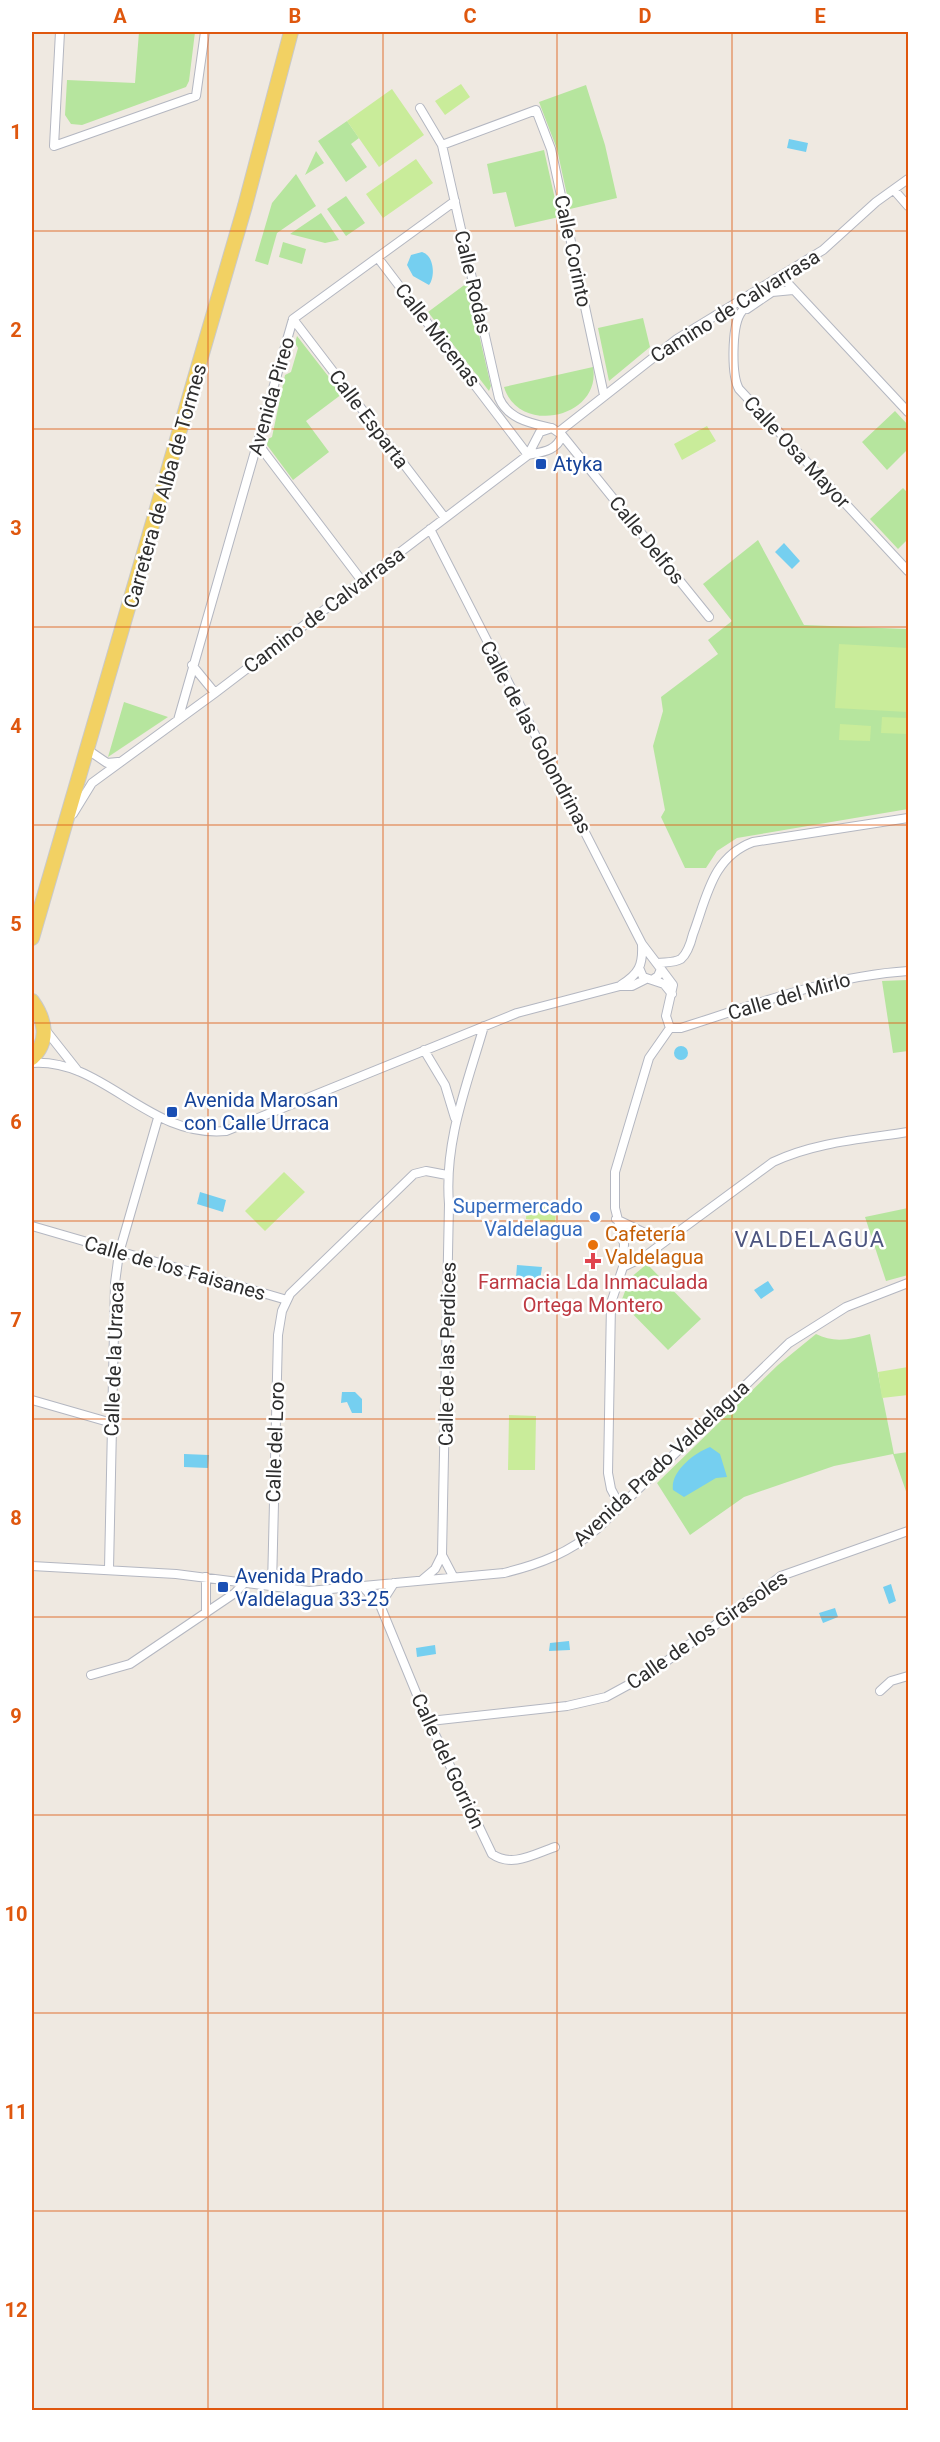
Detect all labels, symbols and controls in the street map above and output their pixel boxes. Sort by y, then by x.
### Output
text: A [113,4,127,28]
text: B [289,4,301,28]
text: C [463,4,477,28]
text: D [639,4,652,28]
text: E [814,4,826,28]
text: 1 [10,120,22,144]
street label: Calle Corinto [549,193,597,309]
street label: Calle Rodas [449,228,497,336]
street label: Camino de Calvarrasa [646,244,824,368]
street label: Calle Micenas [390,278,486,392]
text: 2 [10,318,22,342]
street label: Avenida Pireo [243,334,299,458]
street label: Carretera de Alba de Tormes [119,361,211,611]
street label: Calle Esparta [324,365,414,473]
street label: Calle Osa Mayor [739,391,855,513]
place label: Atyka [553,452,603,476]
marker: Atyka [534,457,548,471]
street label: Calle Delfos [604,491,690,589]
text: 3 [10,516,22,540]
street label: Camino de Calvarrasa [239,542,409,678]
street label: Calle de las Golondrinas [475,637,597,837]
text: 4 [10,714,22,738]
text: 5 [10,912,22,936]
street label: Calle del Mirlo [725,967,853,1025]
place label: Avenida Marosan con Calle Urraca [184,1088,338,1135]
marker: Avenida Marosan con Calle Urraca [165,1105,179,1119]
text: 6 [10,1110,22,1134]
place label: Supermercado Valdelagua [453,1194,583,1241]
marker: Supermercado Valdelagua [588,1210,602,1224]
place label: Cafetería Valdelagua [605,1222,704,1269]
district label: VALDELAGUA [735,1227,886,1252]
street label: Calle de los Faisanes [82,1231,268,1305]
marker: Cafetería Valdelagua [586,1238,600,1252]
marker: Farmacia Lda Inmaculada Ortega Montero [586,1254,600,1268]
street label: Calle de las Perdices [433,1262,461,1446]
place label: Farmacia Lda Inmaculada Ortega Montero [478,1270,708,1317]
street label: Calle de la Urraca [99,1281,129,1437]
text: 7 [10,1308,22,1332]
street label: Avenida Prado Valdelagua [568,1375,754,1551]
street label: Calle del Loro [261,1381,289,1503]
text: 8 [10,1506,22,1530]
place label: Avenida Prado Valdelagua 33-25 [235,1564,389,1611]
street label: Calle de los Girasoles [622,1565,792,1695]
marker: Avenida Prado Valdelagua 33-25 [216,1580,230,1594]
street label: Calle del Gorrión [406,1689,490,1833]
text: 9 [10,1704,22,1728]
text: 10 [5,1902,27,1926]
text: 11 [5,2100,27,2124]
text: 12 [5,2298,27,2322]

